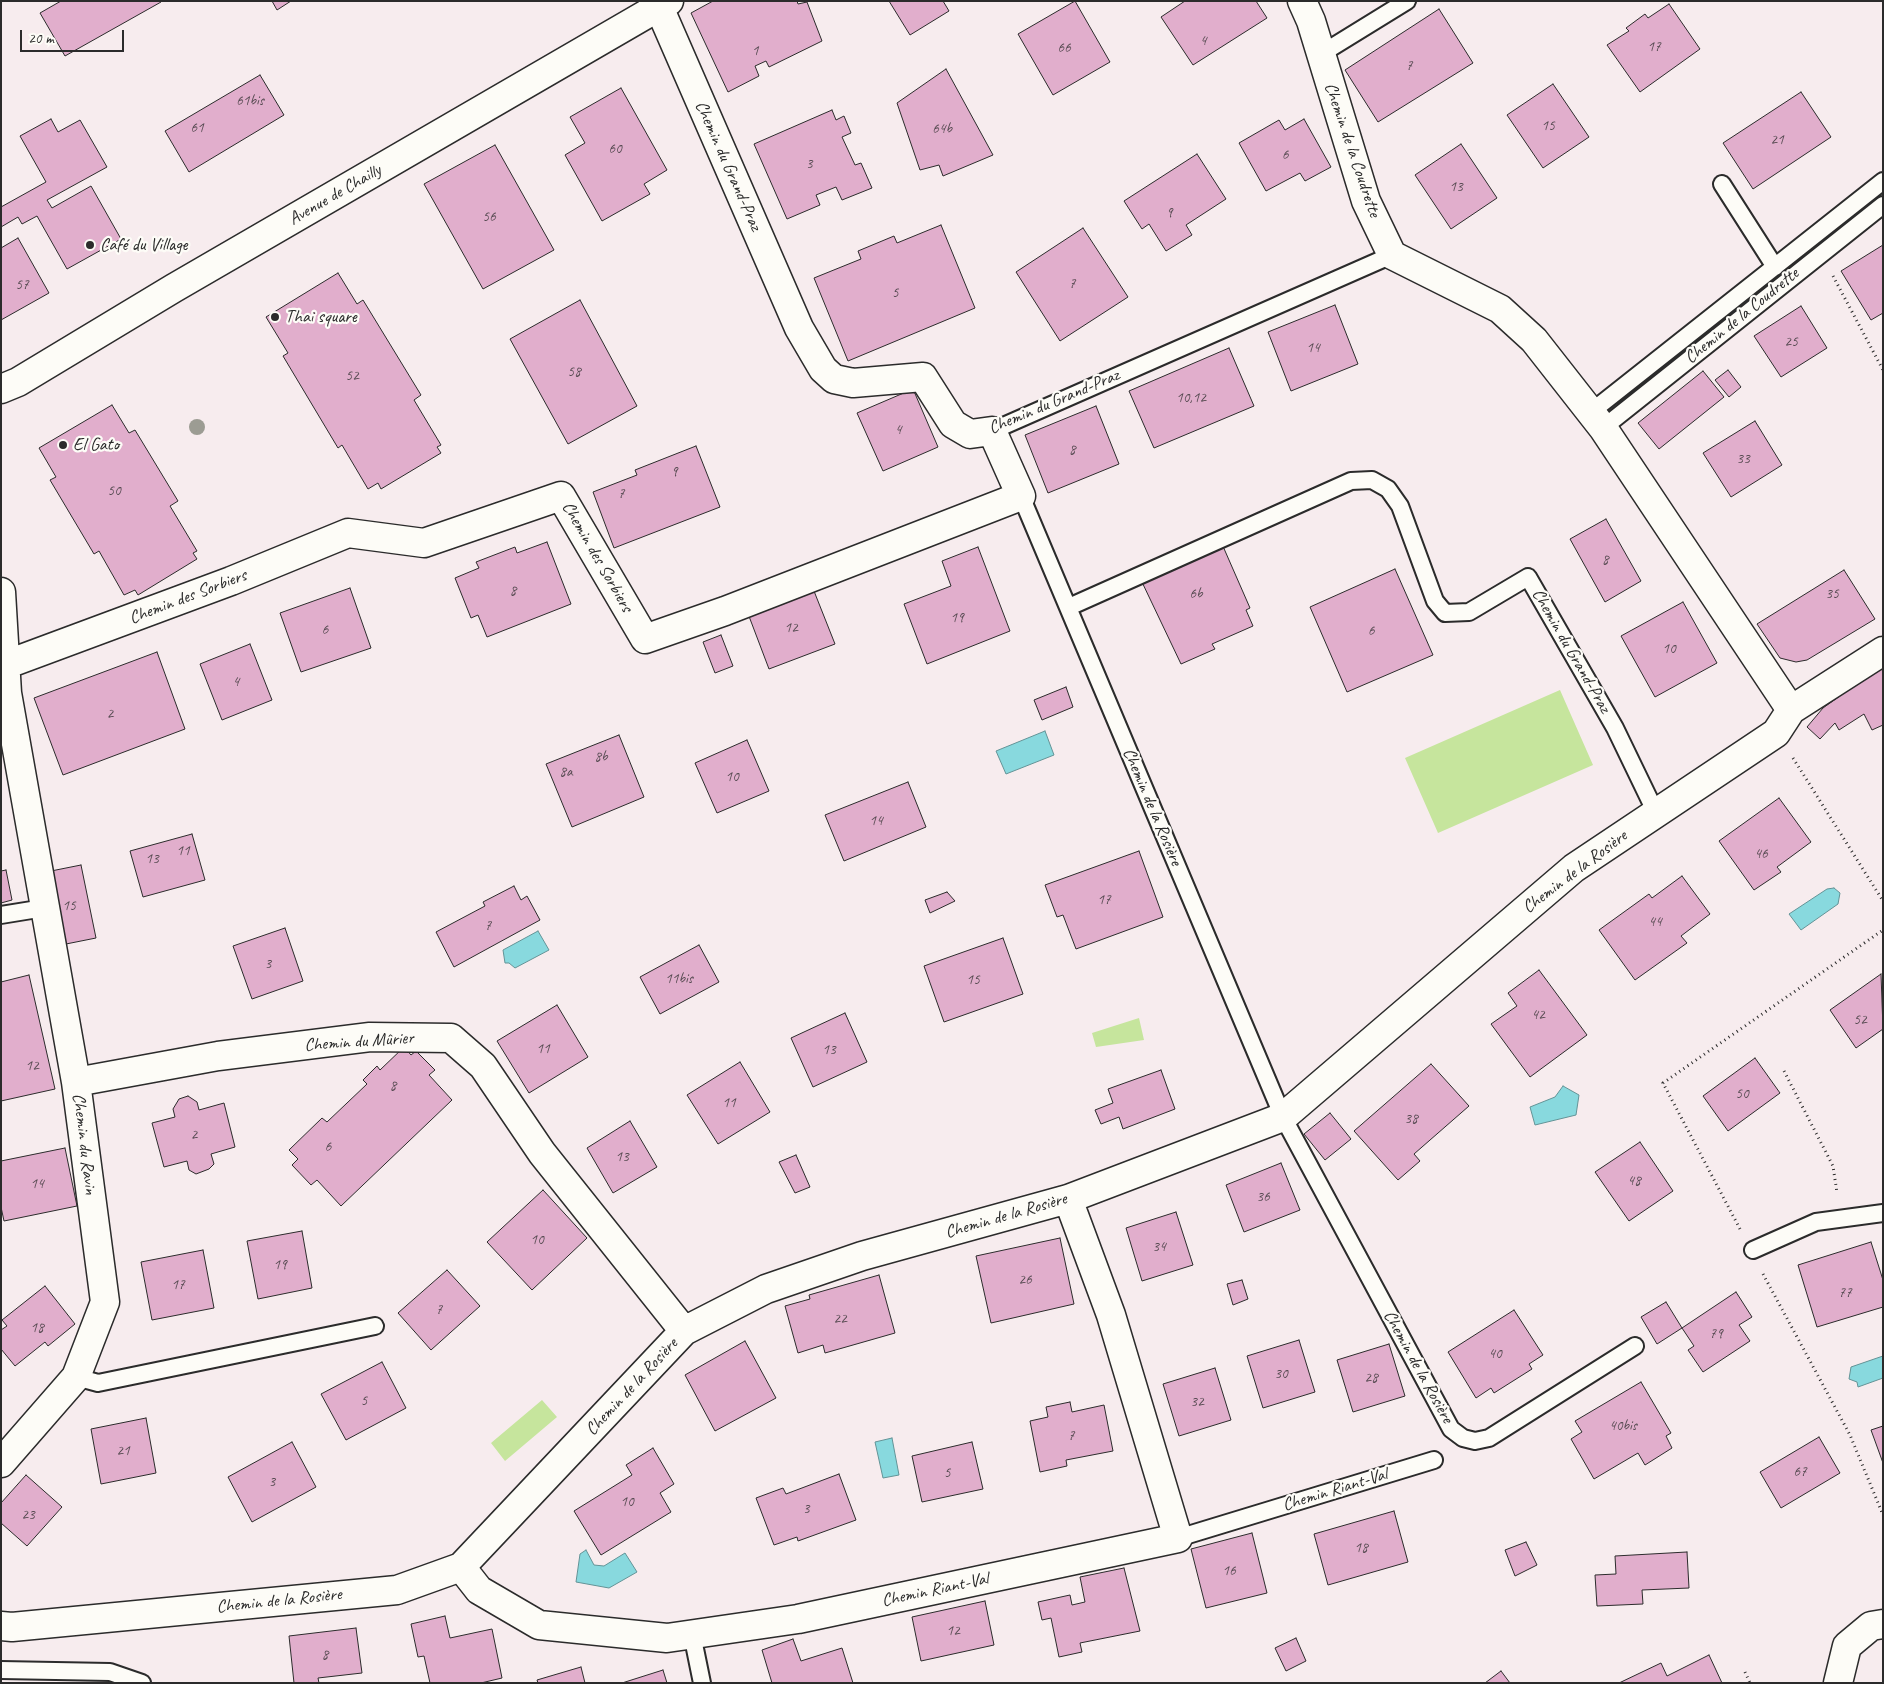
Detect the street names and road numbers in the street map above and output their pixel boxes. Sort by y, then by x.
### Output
street label: Chemin de la Coudrette [1319,80,1385,220]
street label: Chemin du Grand-Praz [690,98,766,234]
street label: Avenue de Chailly [285,160,385,230]
street label: Chemin de la Coudrette [1681,263,1803,369]
street label: Chemin du Grand-Praz [985,365,1123,439]
street label: Chemin des Sorbiers [557,498,637,616]
street label: Chemin des Sorbiers [126,565,250,629]
street label: Chemin du Grand-Praz [1527,585,1615,717]
street label: Chemin de la Rosière [1118,745,1186,869]
street label: Chemin de la Rosière [1518,826,1632,918]
street label: Chemin du Mûrier [304,1027,414,1057]
street label: Chemin du Ravin [67,1092,101,1196]
street label: Chemin de la Rosière [943,1188,1069,1244]
street label: Chemin de la Rosière [1378,1307,1458,1427]
street label: Chemin de la Rosière [581,1334,683,1440]
street label: Chemin Riant-Val [1280,1464,1390,1516]
street label: Chemin Riant-Val [880,1568,990,1612]
street label: Chemin de la Rosière [215,1584,343,1618]

